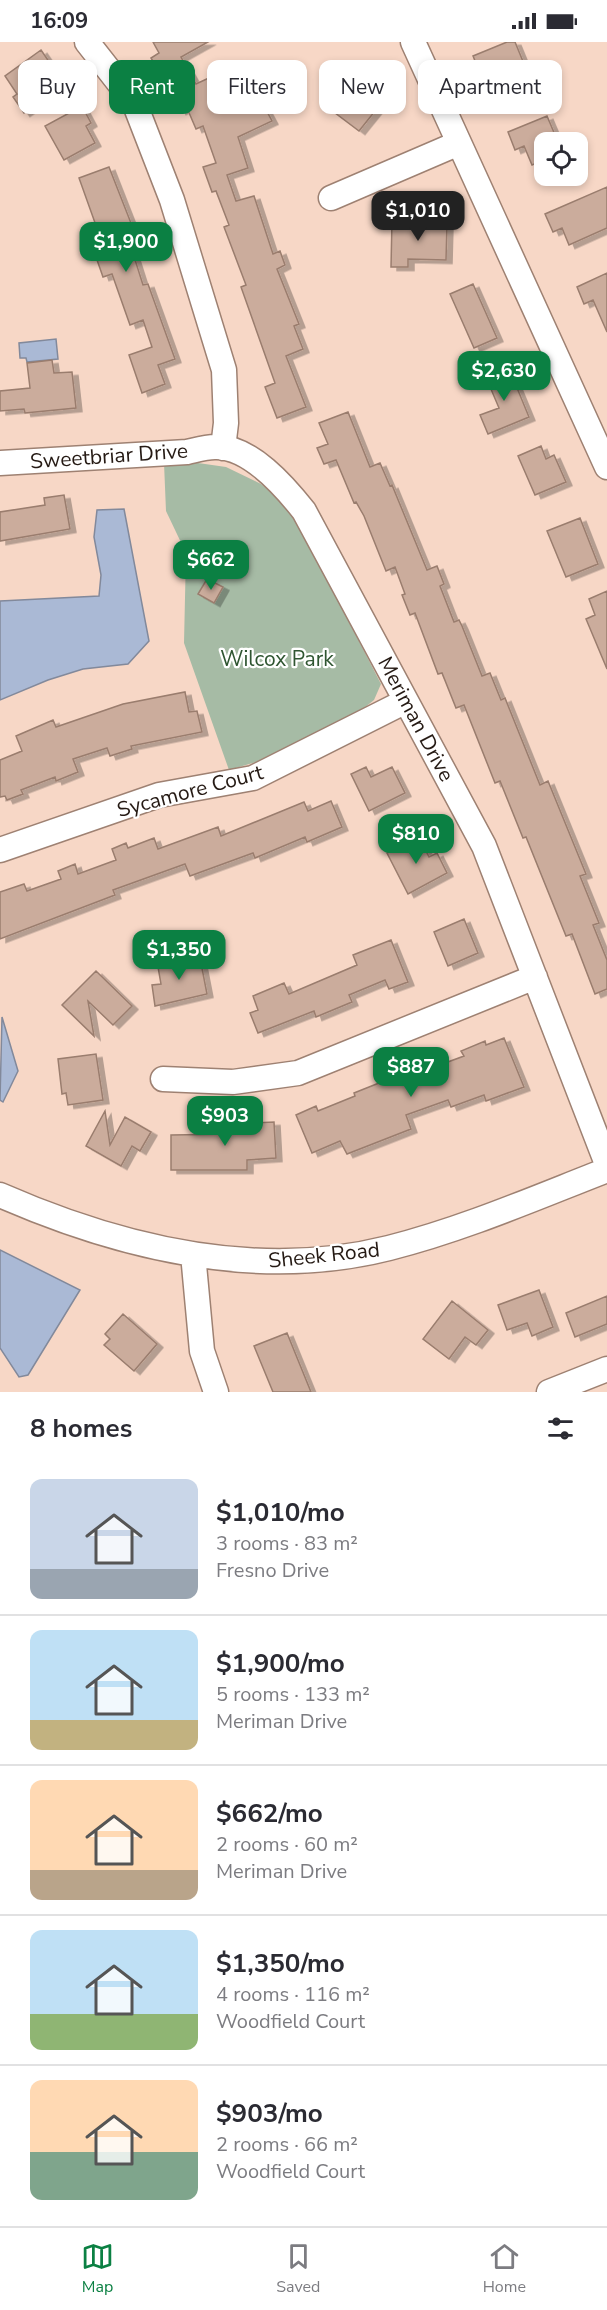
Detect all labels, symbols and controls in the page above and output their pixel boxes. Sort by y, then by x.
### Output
text: 16:09 [30,6,88,36]
chip: Buy [18,60,97,114]
chip: Rent [109,60,195,114]
chip: Filters [207,60,307,114]
chip: New [319,60,406,114]
chip: Apartment [418,60,562,114]
map controls [534,132,588,186]
button: locate [534,132,588,186]
pin: $1,010 [369,191,467,242]
text: $1,010 [386,197,450,224]
pin: $1,900 [77,222,175,273]
text: $1,900 [94,228,158,255]
pin: $2,630 [455,351,553,402]
text: $2,630 [472,357,536,384]
street label: Sweetbriar Drive [29,437,189,475]
pin: $662 [175,540,247,591]
text: $662 [187,546,235,573]
park label: Wilcox Park [220,645,334,673]
street label: Meriman Drive [371,652,461,786]
street label: Sycamore Court [114,758,267,824]
pin: $810 [380,814,452,865]
text: $810 [392,820,440,847]
pin: $1,350 [130,930,228,981]
text: $1,350 [147,936,211,963]
pin: $887 [375,1047,447,1098]
text: $887 [387,1053,435,1080]
pin: $903 [189,1096,261,1147]
text: $903 [201,1102,249,1129]
street label: Sheek Road [267,1235,381,1275]
text: 8 homes [30,1411,132,1446]
icon: filters [544,1412,577,1445]
text: $1,010/mo [216,1495,345,1530]
icon: home [78,1503,150,1575]
text: 3 rooms · 83 m² [216,1530,358,1557]
text: Fresno Drive [216,1557,329,1584]
text: $1,900/mo [216,1646,345,1681]
icon: home [78,1654,150,1726]
text: 5 rooms · 133 m² [216,1681,370,1708]
text: Meriman Drive [216,1708,347,1735]
text: $662/mo [216,1796,323,1831]
icon: home [78,1804,150,1876]
text: 2 rooms · 60 m² [216,1831,358,1858]
text: Meriman Drive [216,1858,347,1885]
text: $1,350/mo [216,1946,345,1981]
icon: home [78,1954,150,2026]
text: 4 rooms · 116 m² [216,1981,370,2008]
text: Woodfield Court [216,2008,365,2035]
text: $903/mo [216,2096,323,2131]
icon: home [78,2104,150,2176]
text: 2 rooms · 66 m² [216,2131,358,2158]
text: Woodfield Court [216,2158,365,2185]
tab: Map [81,2240,114,2298]
tab: Saved [276,2240,320,2298]
tab: Home [483,2240,526,2298]

